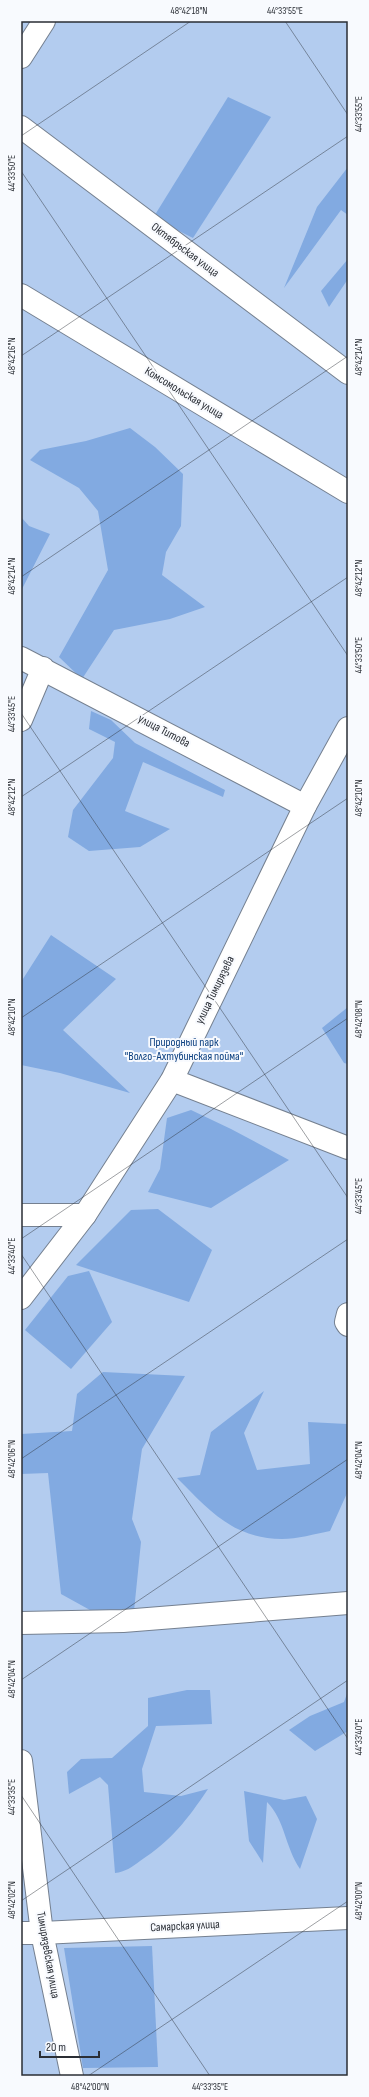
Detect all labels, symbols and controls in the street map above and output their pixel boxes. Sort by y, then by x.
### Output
text: 48°42'18"N [171,5,207,17]
text: 44°33'55"E [267,5,303,17]
text: 44°33'55"E [353,96,365,132]
text: 44°33'50"E [6,155,18,191]
street label: Октябрьская улица [148,220,222,281]
text: 48°42'16"N [6,337,18,375]
text: 48°42'14"N [353,339,365,375]
street label: Комсомольская улица [142,364,226,423]
text: 48°42'14"N [6,558,18,594]
text: 48°42'12"N [353,560,365,596]
text: 44°33'50"E [353,637,365,673]
text: 44°33'45"E [6,696,18,732]
street label: улица Титова [135,711,193,751]
text: 48°42'12"N [6,779,18,815]
text: 48°42'10"N [353,779,365,817]
street label: улица Тимирязева [192,953,238,1026]
text: 48°42'10"N [6,998,18,1036]
text: 48°42'08"N [353,1000,365,1038]
park label: Природный парк "Волго-Ахтубинская пойма" [125,1035,243,1064]
text: 44°33'45"E [353,1178,365,1214]
text: 44°33'40"E [6,1238,18,1274]
text: 48°42'06"N [6,1440,18,1478]
text: 48°42'04"N [353,1441,365,1479]
text: 48°42'04"N [6,1660,18,1698]
text: 44°33'40"E [353,1719,365,1755]
text: 44°33'35"E [6,1779,18,1815]
text: 48°42'02"N [6,1881,18,1919]
text: 48°42'00"N [353,1882,365,1920]
street label: Тимирязевская улица [33,1911,63,2000]
street label: Самарская улица [150,1917,221,1935]
scale bar [40,2033,99,2059]
text: 20 m [46,2040,66,2055]
text: 48°42'00"N [71,2081,109,2093]
text: 44°33'35"E [192,2081,228,2093]

